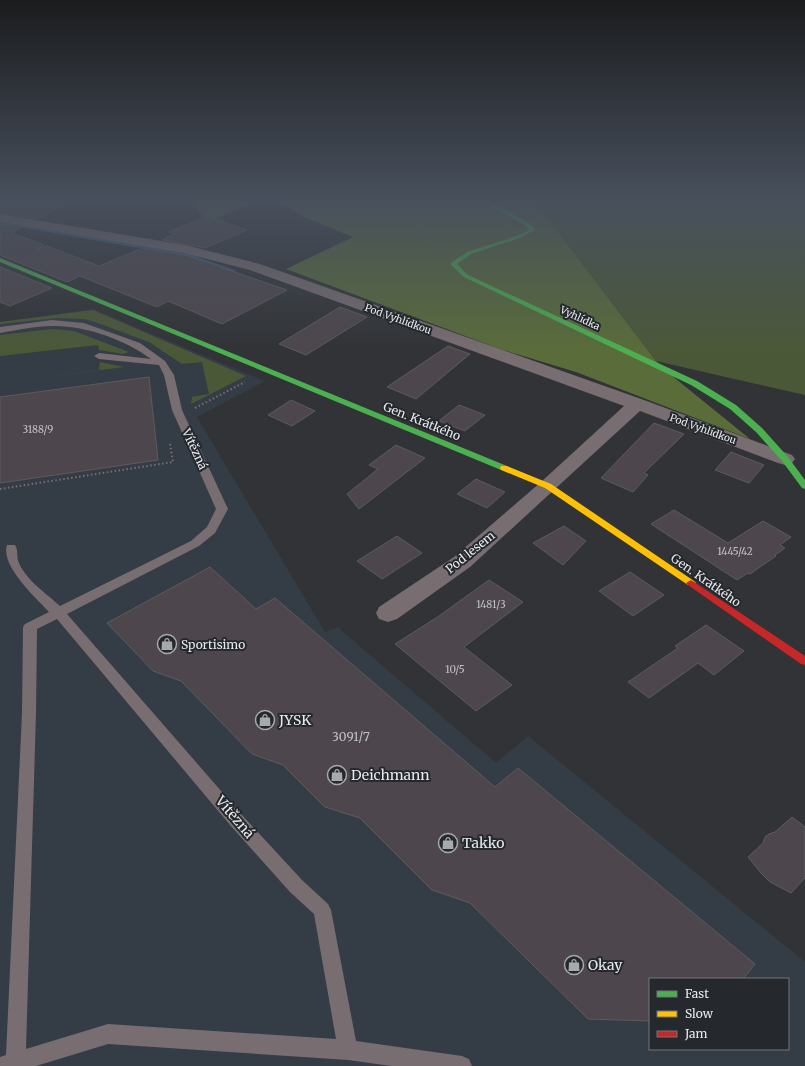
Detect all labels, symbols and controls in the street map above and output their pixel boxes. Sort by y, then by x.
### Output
street label: Pod Vyhlídkou [363,301,433,337]
street label: Vyhlídka [557,303,603,333]
street label: Gen. Krátkého [381,399,463,443]
street label: Pod Vyhlídkou [668,411,738,447]
house number: 3188/9 [23,423,53,436]
street label: Vítězná [179,425,211,472]
street label: Pod lesem [442,528,498,576]
house number: 1445/42 [717,545,753,558]
street label: Gen. Krátkého [668,550,744,610]
house number: 1481/3 [476,598,506,611]
shop icon: Sportisimo [156,633,178,655]
place label: Sportisimo [181,637,245,652]
house number: 10/5 [445,663,465,676]
shop icon: JYSK [254,709,276,731]
place label: JYSK [278,711,312,729]
house number: 3091/7 [332,729,370,744]
shop icon: Deichmann [326,764,348,786]
place label: Deichmann [351,766,430,784]
street label: Vítězná [211,791,259,842]
shop icon: Takko [437,832,459,854]
place label: Takko [462,834,505,852]
shop icon: Okay [563,954,585,976]
place label: Okay [588,956,623,974]
legend [649,978,789,1050]
text: Fast [685,986,709,1001]
text: Slow [685,1006,714,1021]
text: Jam [684,1026,708,1041]

